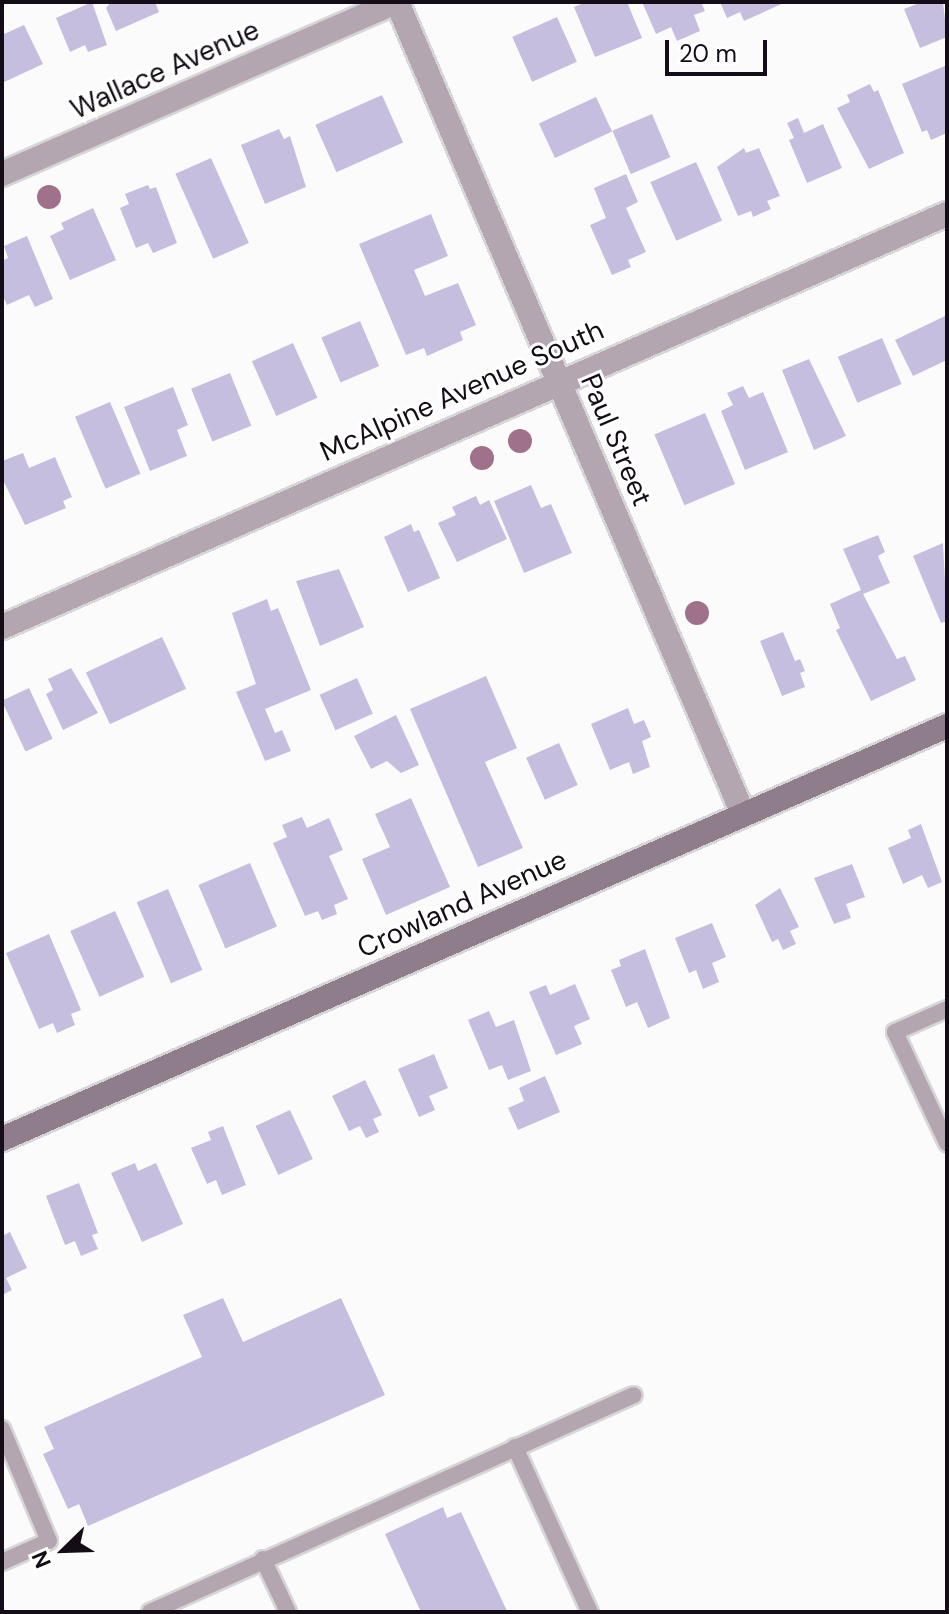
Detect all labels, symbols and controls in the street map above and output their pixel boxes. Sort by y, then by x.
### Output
street label: Wallace Avenue [65,13,265,127]
scale bar [669,24,771,74]
text: 20 m [679,38,737,69]
street label: McAlpine Avenue South [315,313,609,469]
street label: Paul Street [573,369,659,511]
street label: Crowland Avenue [352,843,572,965]
north arrow [24,1510,104,1590]
text: N [25,1547,58,1573]

